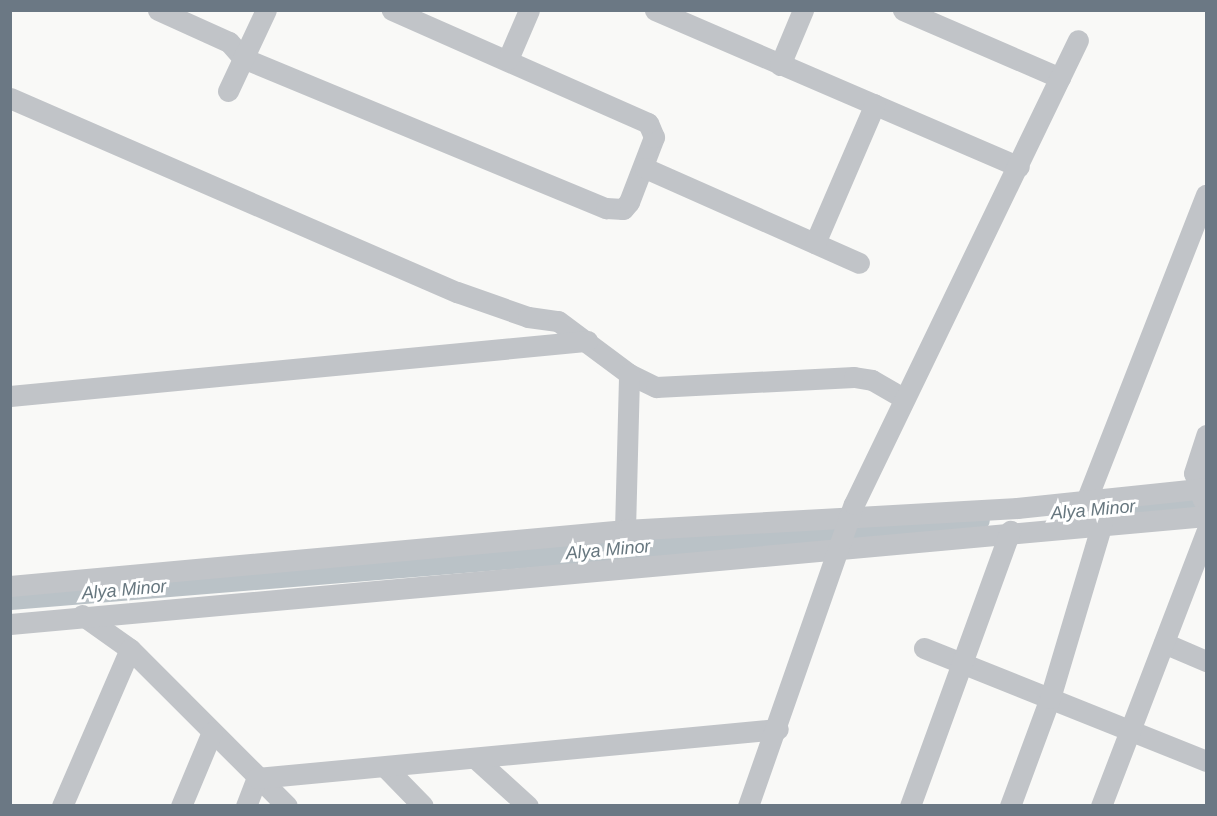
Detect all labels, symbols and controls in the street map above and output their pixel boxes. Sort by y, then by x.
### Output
water label: Alya Minor [1050,496,1136,524]
water label: Alya Minor [565,536,651,564]
water label: Alya Minor [81,576,167,604]

